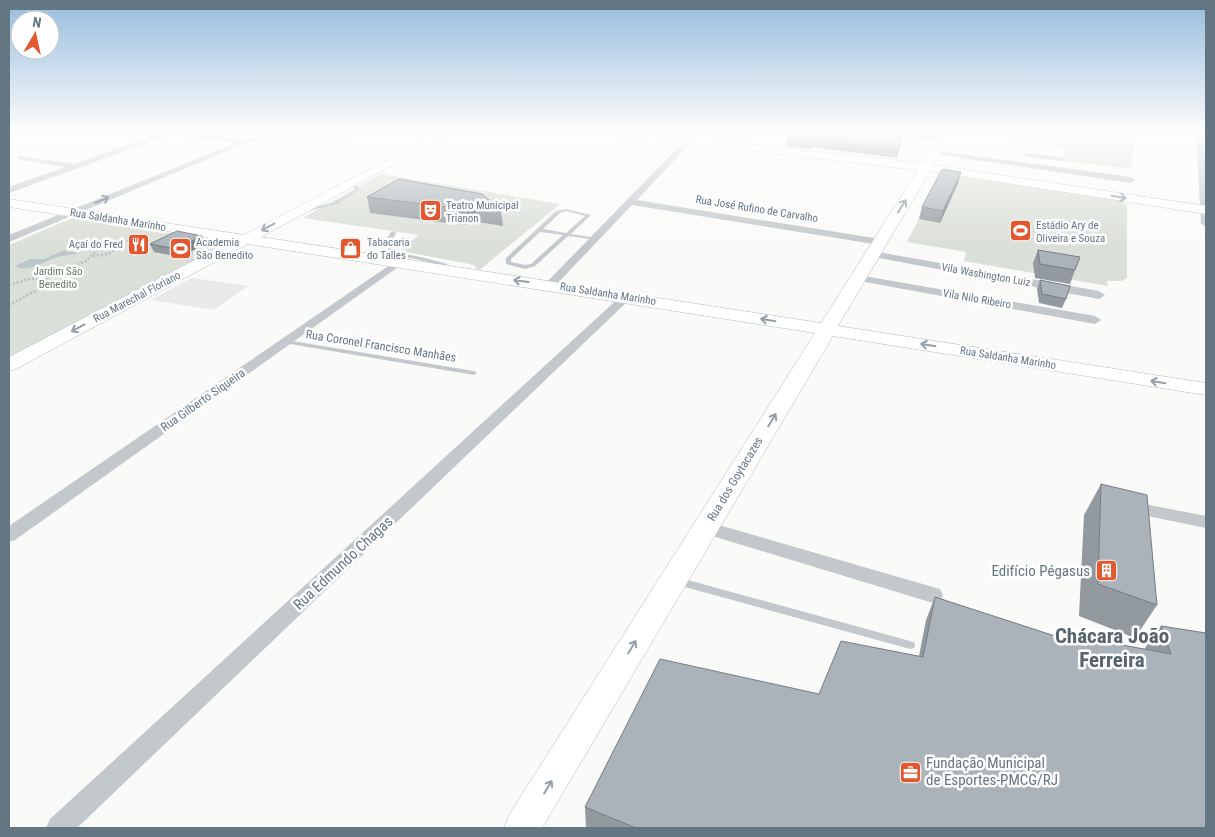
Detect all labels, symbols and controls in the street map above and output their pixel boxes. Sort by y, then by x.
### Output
north arrow [10,10,60,60]
text: N [32,14,43,31]
one-way arrow [1111,192,1127,202]
street label: Rua José Rufino de Carvalho [695,193,820,225]
one-way arrow [94,195,109,205]
theatre icon: Teatro Municipal Trianon [418,199,442,223]
place label: Teatro Municipal Trianon [446,199,518,225]
one-way arrow [897,200,907,214]
street label: Rua Saldanha Marinho [69,206,167,234]
sports icon: Estádio Ary de Oliveira e Souza [1008,219,1032,243]
place label: Estádio Ary de Oliveira e Souza [1036,219,1105,245]
one-way arrow [261,223,276,232]
restaurant icon: Açaí do Fred [127,232,151,256]
sports icon: Academia São Benedito [168,236,192,260]
place label: Academia São Benedito [196,236,254,262]
shop icon: Tabacaria do Talles [339,236,363,260]
place label: Tabacaria do Talles [367,236,410,262]
place label: Açaí do Fred [69,238,123,251]
street label: Vila Washington Luiz [940,261,1032,289]
park label: Jardim São Benedito [33,265,83,291]
street label: Rua Marechal Floriano [91,268,183,326]
one-way arrow [513,276,529,286]
street label: Rua Saldanha Marinho [559,280,657,308]
street label: Vila Nilo Ribeiro [942,287,1013,311]
one-way arrow [760,314,776,324]
one-way arrow [71,324,86,333]
street label: Rua Coronel Francisco Manhães [305,327,457,365]
one-way arrow [921,340,937,350]
street label: Rua Saldanha Marinho [959,344,1057,372]
street label: Rua Gilberto Siqueira [158,366,248,434]
one-way arrow [1150,376,1166,386]
one-way arrow [767,413,777,427]
street label: Rua dos Goytacazes [704,434,766,524]
street label: Rua Edmundo Chagas [290,512,396,614]
building icon: Edifício Pégasus [1094,559,1118,583]
place label: Edifício Pégasus [991,562,1090,580]
district label: Chácara João Ferreira [1055,624,1169,672]
one-way arrow [627,641,637,655]
place label: Fundação Municipal de Esportes-PMCG/RJ [926,754,1058,789]
office icon: Fundação Municipal de Esportes-PMCG/RJ [898,760,922,784]
one-way arrow [543,780,553,794]

